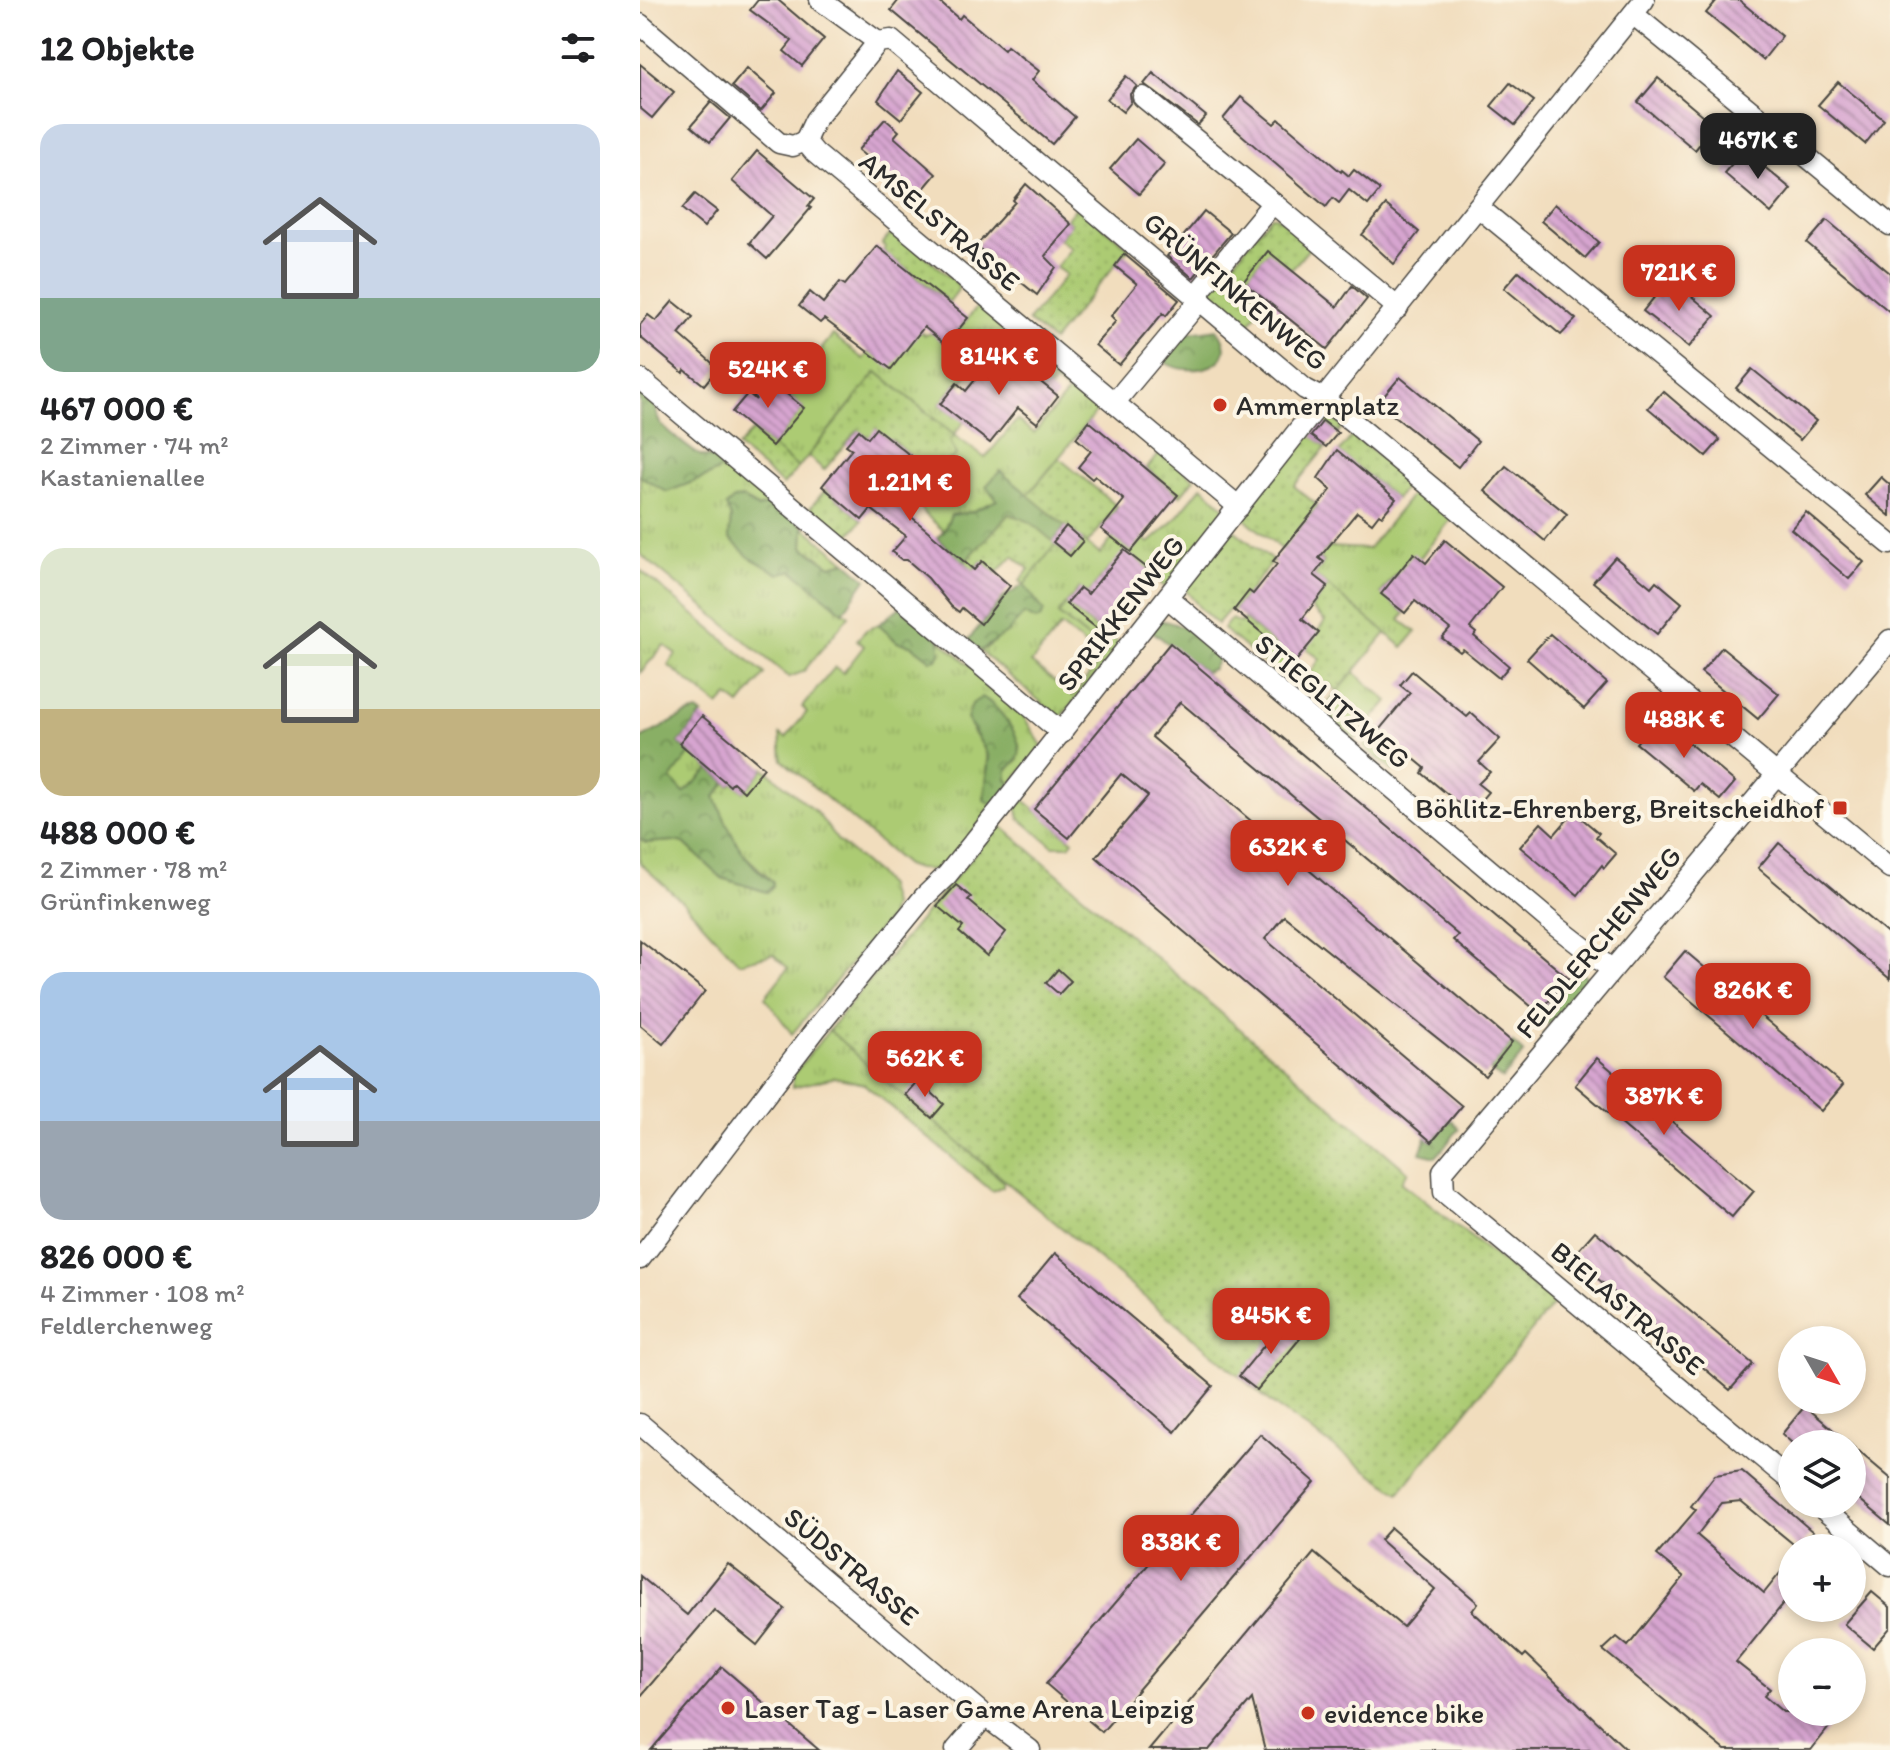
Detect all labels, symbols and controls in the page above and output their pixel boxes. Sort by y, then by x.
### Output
icon: filters [556,26,600,70]
text: 12 Objekte [40,28,195,69]
pin: 467K € [1693,113,1823,181]
text: 467K € [1718,123,1798,155]
street label: AMSELSTRASSE [853,144,1027,298]
icon: home [248,176,392,320]
street label: GRÜNFINKENWEG [1137,204,1335,378]
pin: 721K € [1614,245,1744,313]
text: 721K € [1641,255,1717,287]
pin: 814K € [934,329,1064,397]
text: 814K € [959,339,1039,371]
pin: 524K € [703,342,833,410]
text: 524K € [728,352,808,384]
text: 467 000 € [40,388,193,429]
place label: Ammernplatz [1236,388,1399,422]
marker: Ammernplatz [1211,396,1229,414]
text: 2 Zimmer · 74 m² [40,429,229,461]
pin: 1.21M € [836,455,984,523]
text: Kastanienallee [40,461,205,493]
text: 1.21M € [867,465,953,497]
street label: SPRIKKENWEG [1049,528,1191,698]
icon: home [248,600,392,744]
street label: STIEGLITZWEG [1249,626,1417,776]
pin: 488K € [1619,692,1749,760]
text: 488K € [1643,702,1725,734]
place label: Böhlitz-Ehrenberg, Breitscheidhof [1415,791,1824,825]
marker: Böhlitz-Ehrenberg, Breitscheidhof [1831,799,1849,817]
text: 488 000 € [40,812,195,853]
pin: 632K € [1223,820,1353,888]
text: 632K € [1249,830,1327,862]
street label: FELDLERCHENWEG [1508,839,1688,1045]
text: 2 Zimmer · 78 m² [40,853,227,885]
text: Grünfinkenweg [40,885,211,917]
pin: 826K € [1688,963,1818,1031]
text: 826K € [1714,973,1793,1005]
icon: home [248,1024,392,1168]
pin: 562K € [860,1031,990,1099]
text: 562K € [886,1041,964,1073]
pin: 387K € [1599,1069,1729,1137]
text: 387K € [1625,1079,1703,1111]
street label: BIELASTRASSE [1544,1234,1712,1382]
text: 826 000 € [40,1236,192,1277]
text: 4 Zimmer · 108 m² [40,1277,245,1309]
pin: 845K € [1206,1288,1336,1356]
text: 845K € [1231,1298,1311,1330]
text: Feldlerchenweg [40,1309,213,1341]
north arrow [1778,1326,1866,1414]
map controls [1778,1326,1866,1726]
button: layers [1778,1430,1866,1518]
street label: SÜDSTRASSE [778,1500,926,1632]
pin: 838K € [1116,1515,1246,1583]
text: 838K € [1141,1525,1221,1557]
button: + [1778,1534,1866,1622]
button: − [1778,1638,1866,1726]
place label: Laser Tag - Laser Game Arena Leipzig [744,1691,1195,1725]
place label: evidence bike [1324,1696,1484,1730]
marker: Laser Tag - Laser Game Arena Leipzig [719,1699,737,1717]
marker: evidence bike [1299,1704,1317,1722]

